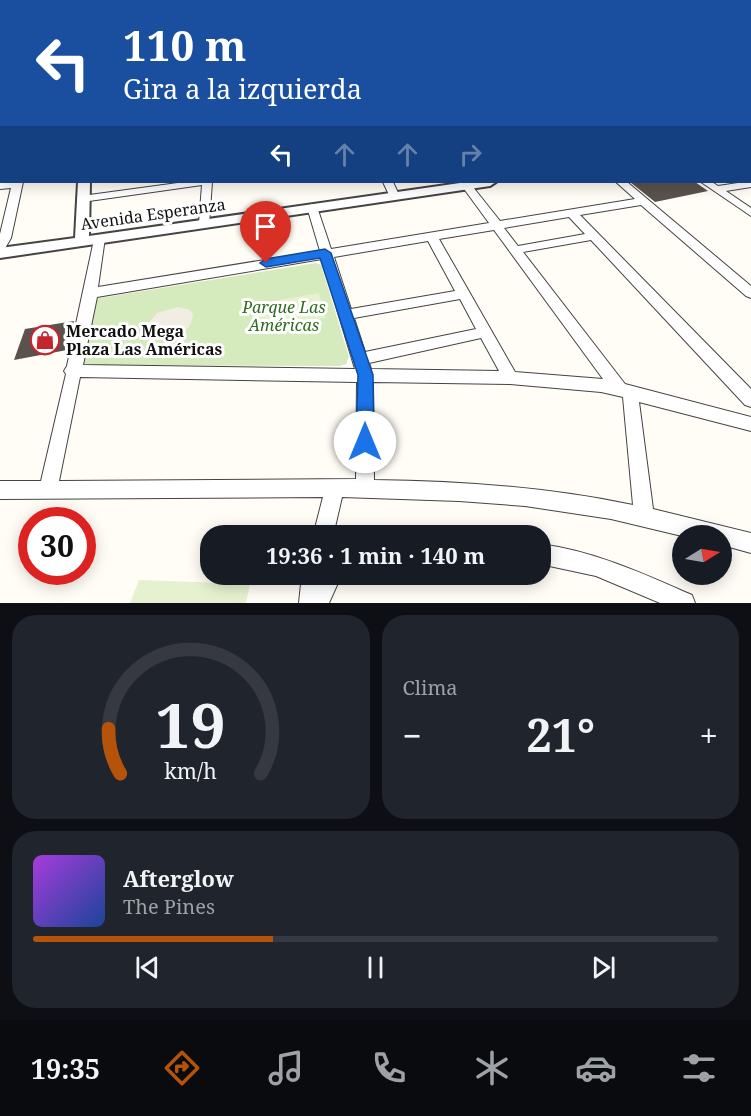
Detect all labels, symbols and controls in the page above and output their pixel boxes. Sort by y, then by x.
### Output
text: 110 m [123,16,247,73]
icon: left [24,24,102,102]
text: Gira a la izquierda [123,70,362,107]
icon: left [265,138,298,171]
icon: ahead [328,138,361,171]
icon: ahead [391,138,424,171]
icon: right [454,138,487,171]
street label: Avenida Esperanza [79,193,227,235]
pin [240,201,291,263]
icon: arrive [249,210,282,243]
park label: Parque Las Américas [241,296,326,336]
place label: Mercado Mega Plaza Las Américas [66,320,223,360]
shop icon: Mercado Mega Plaza Las Américas [29,324,61,356]
position arrow [333,410,397,474]
speed limit sign: 30 [18,507,96,585]
north arrow [672,525,732,585]
map controls [672,525,732,585]
text: 19:36 · 1 min · 140 m [266,540,485,570]
text: Clima [403,674,458,701]
text: 19 [155,681,226,766]
text: 21° [526,704,595,765]
text: − [403,713,422,758]
text: + [700,713,718,758]
text: km/h [164,756,217,785]
text: Afterglow [123,863,234,893]
text: The Pines [123,893,215,920]
icon: previous [131,951,164,984]
icon: pause [359,951,392,984]
icon: next [587,951,620,984]
icon: directions [161,1047,203,1089]
icon: music [265,1047,307,1089]
icon: phone [368,1047,410,1089]
icon: climate [471,1047,513,1089]
icon: car [575,1047,617,1089]
icon: filters [678,1047,720,1089]
text: 19:35 [31,1050,100,1087]

